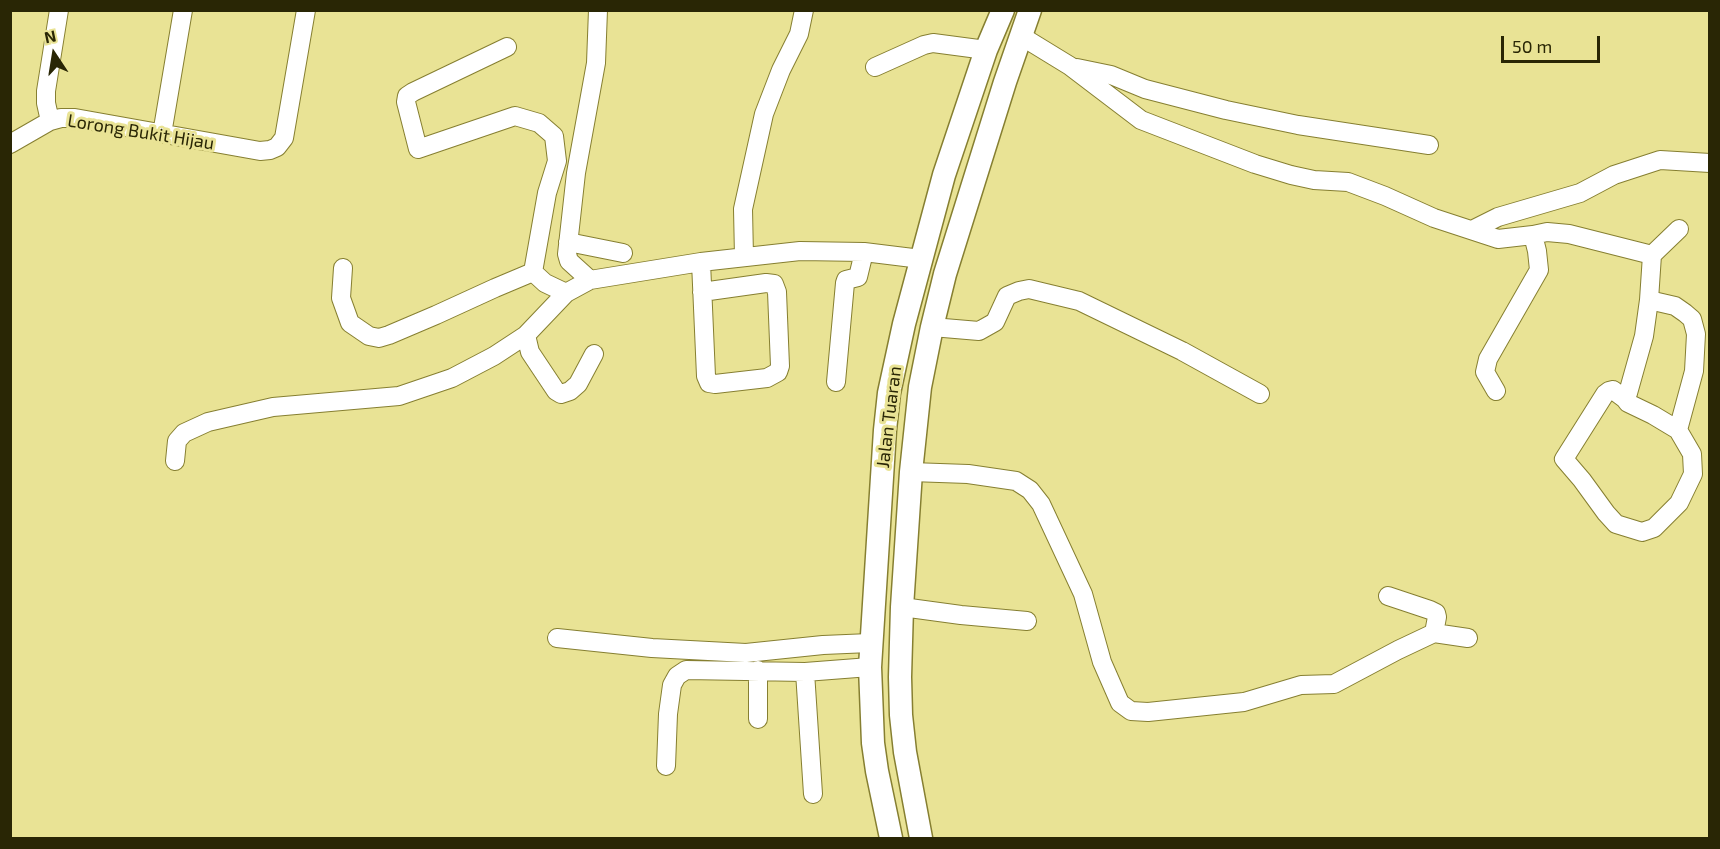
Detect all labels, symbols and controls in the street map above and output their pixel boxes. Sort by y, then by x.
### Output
north arrow [24,24,84,84]
scale bar [1504,24,1603,62]
text: N [43,25,58,46]
text: 50 m [1512,35,1552,57]
street label: Lorong Bukit Hijau [66,110,216,154]
street label: Jalan Tuaran [872,365,906,469]

